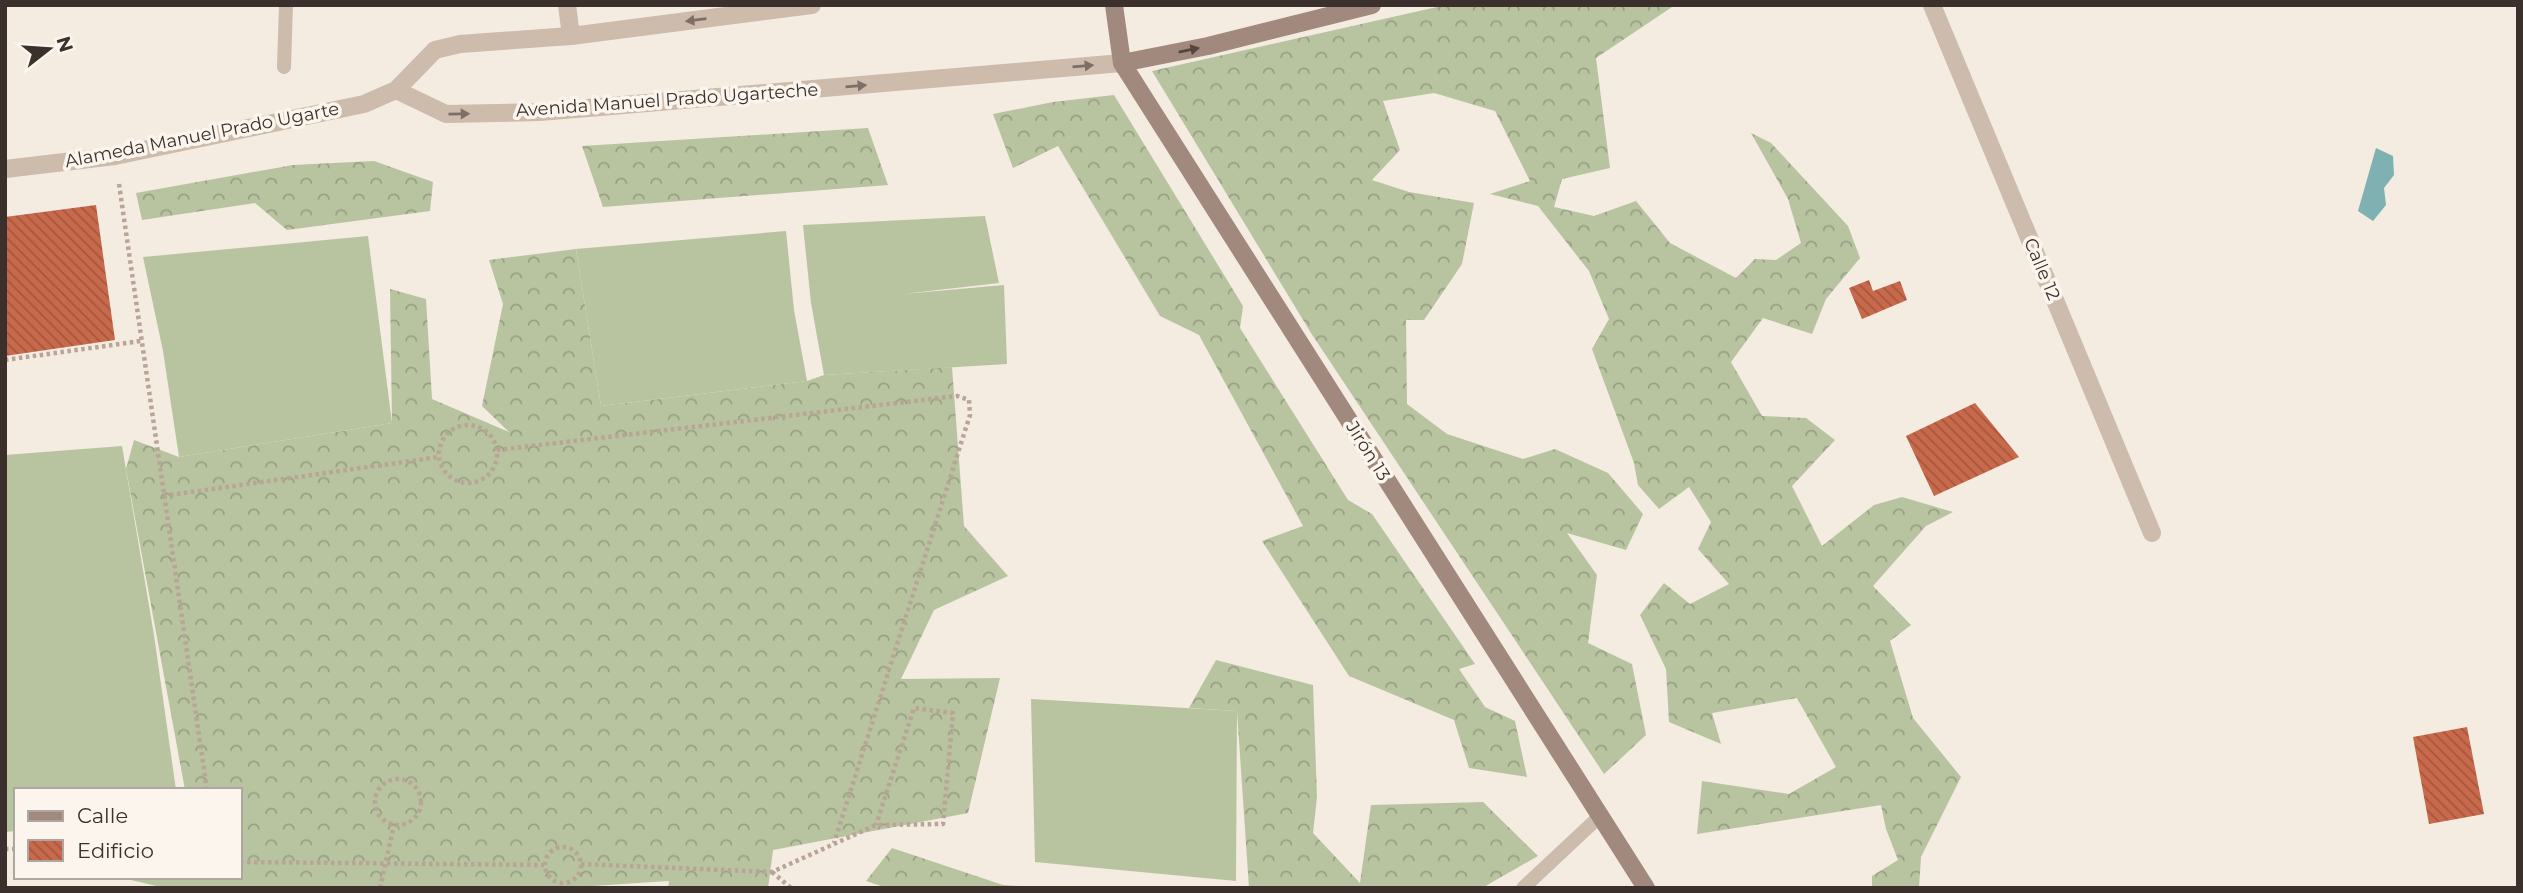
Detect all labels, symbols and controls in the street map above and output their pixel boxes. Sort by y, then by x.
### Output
north arrow [14,14,84,84]
one-way arrow [684,15,706,26]
text: N [52,33,78,55]
one-way arrow [1178,44,1200,55]
one-way arrow [1072,60,1094,71]
street label: Avenida Manuel Prado Ugarteche [515,78,819,122]
one-way arrow [846,80,868,91]
street label: Alameda Manuel Prado Ugarte [63,98,341,172]
one-way arrow [448,108,470,120]
street label: Calle 12 [2019,235,2065,303]
street label: Jirón 13 [1341,416,1395,485]
legend [14,788,242,879]
text: Calle [77,803,128,828]
text: Edificio [77,838,154,863]

